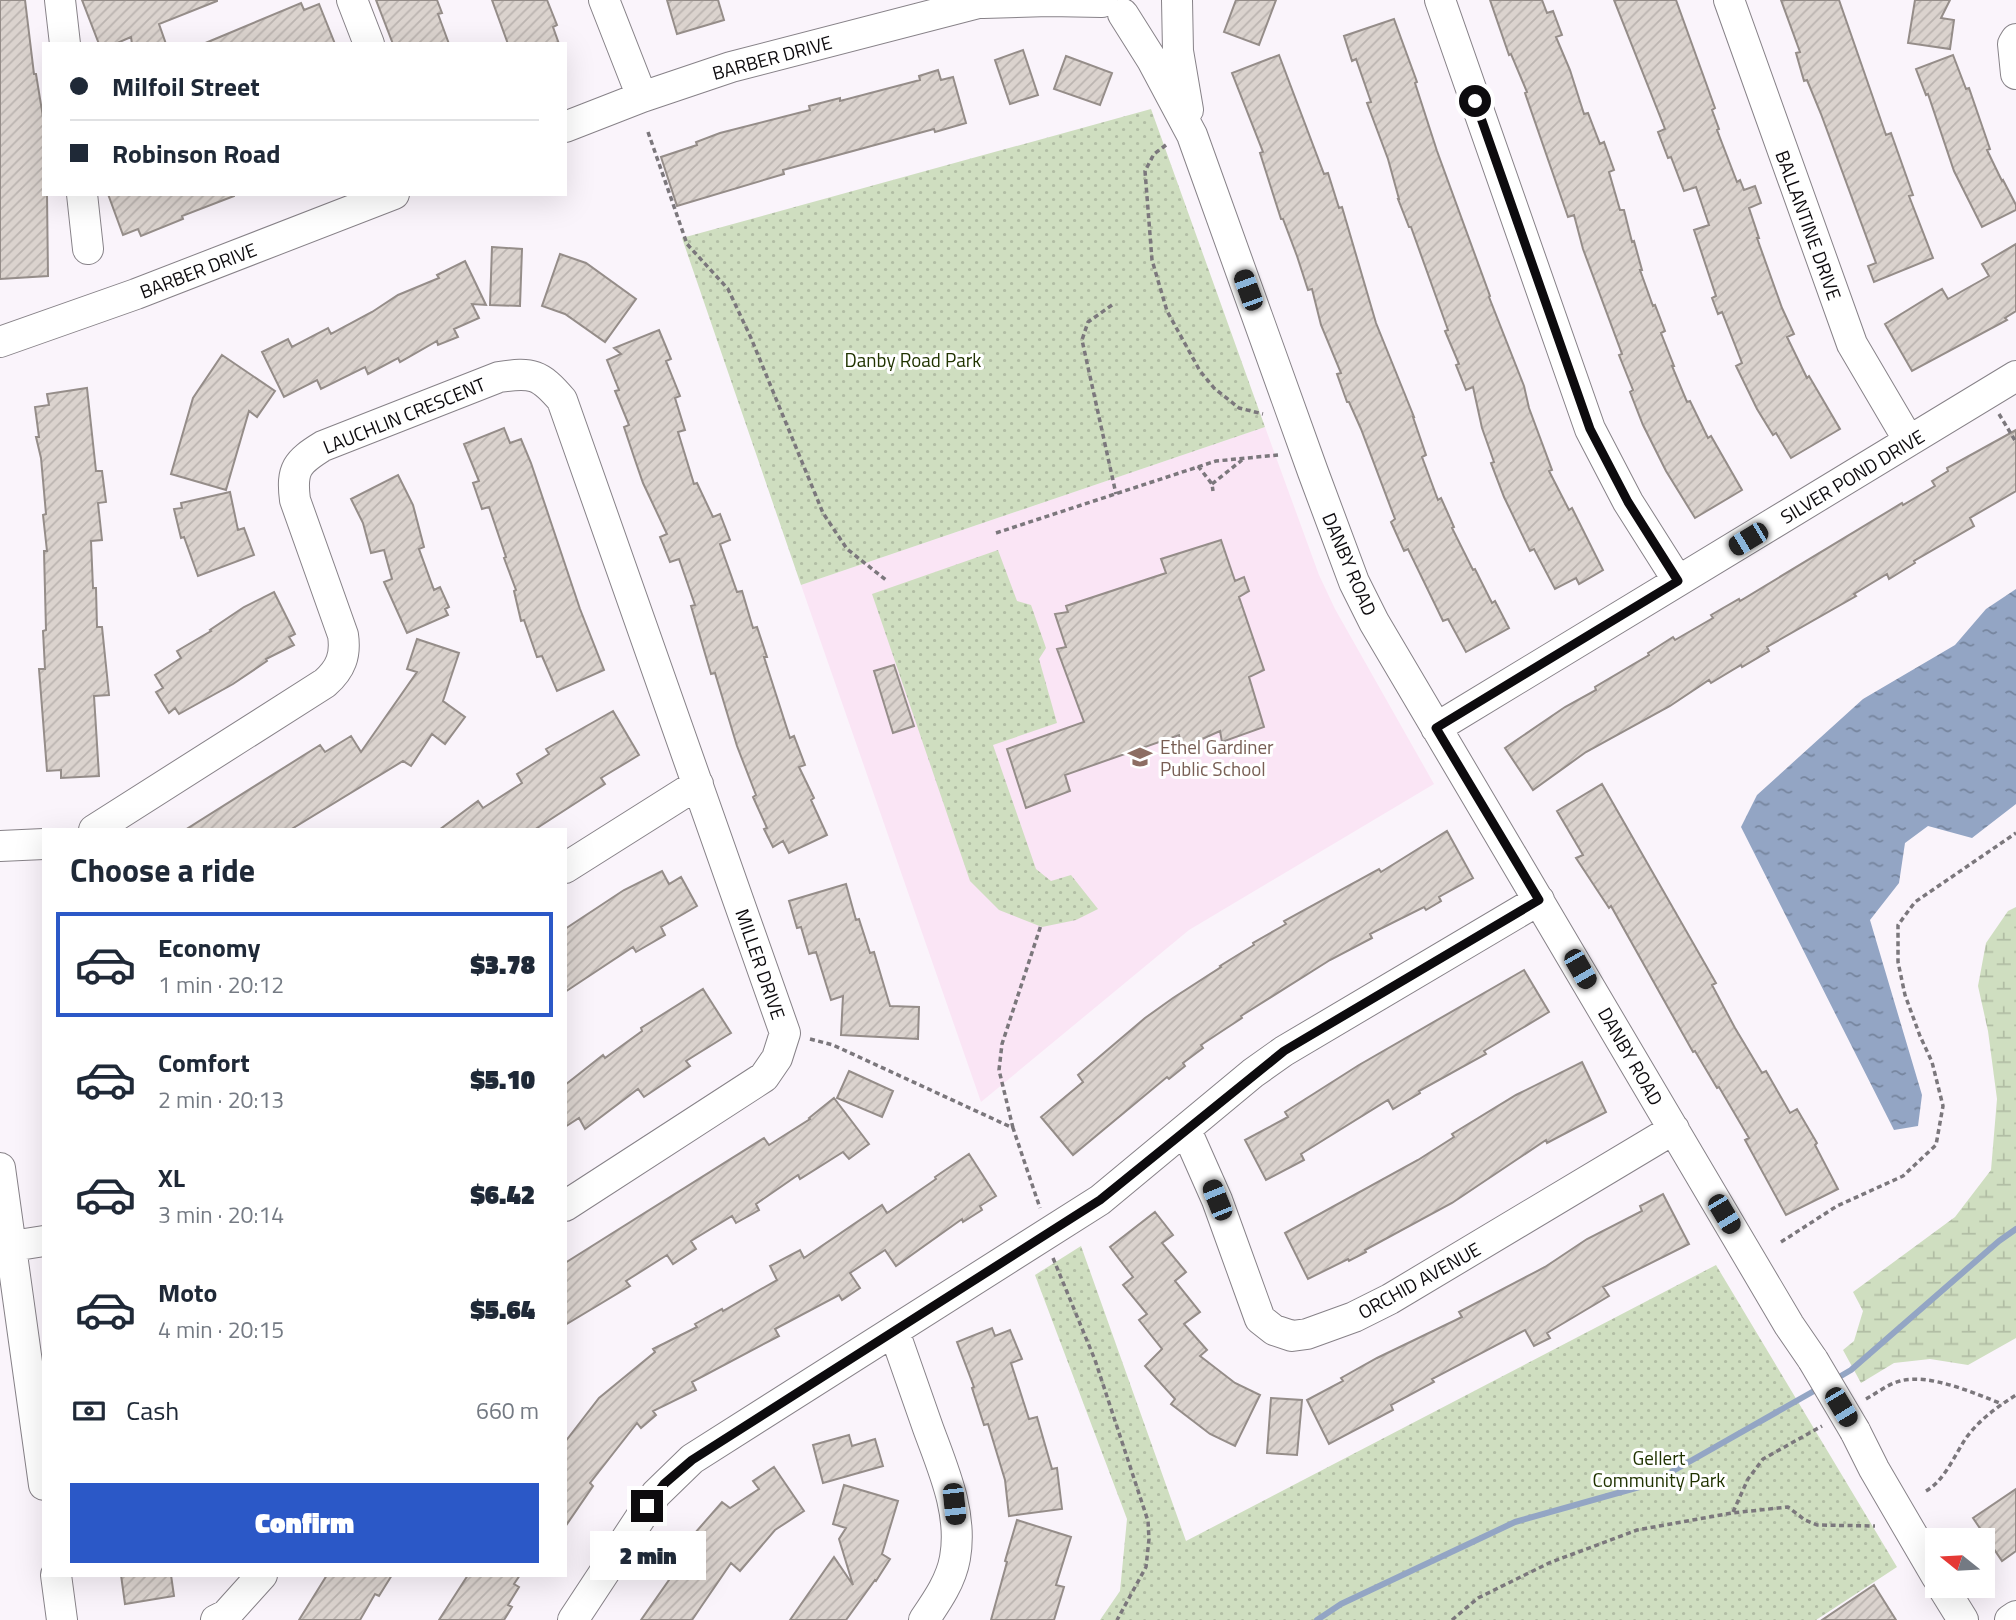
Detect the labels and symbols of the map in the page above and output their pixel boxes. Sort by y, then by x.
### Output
street label: BARBER DRIVE [709,27,835,87]
route start [1459,85,1491,117]
street label: BALLANTINE DRIVE [1768,146,1850,304]
street label: BARBER DRIVE [135,234,261,306]
car [1231,267,1266,313]
park label: Danby Road Park [845,345,981,374]
street label: LAUCHLIN CRESCENT [318,369,490,461]
street label: SILVER POND DRIVE [1774,421,1930,531]
street label: DANBY ROAD [1315,508,1385,620]
car [1725,519,1772,559]
place label: Ethel Gardiner Public School [1160,732,1274,783]
school or university icon: Ethel Gardiner Public School [1126,743,1154,771]
street label: MILLER DRIVE [728,905,794,1023]
car [1561,946,1600,992]
street label: DANBY ROAD [1591,1001,1671,1111]
car [1200,1177,1235,1223]
car [1705,1191,1744,1237]
street label: ORCHID AVENUE [1352,1234,1486,1326]
car [1822,1384,1861,1430]
park label: Gellert Community Park [1593,1443,1725,1494]
car [942,1482,967,1526]
route end [631,1490,663,1522]
north arrow [1925,1528,1995,1598]
callout: 2 min [589,1530,705,1580]

